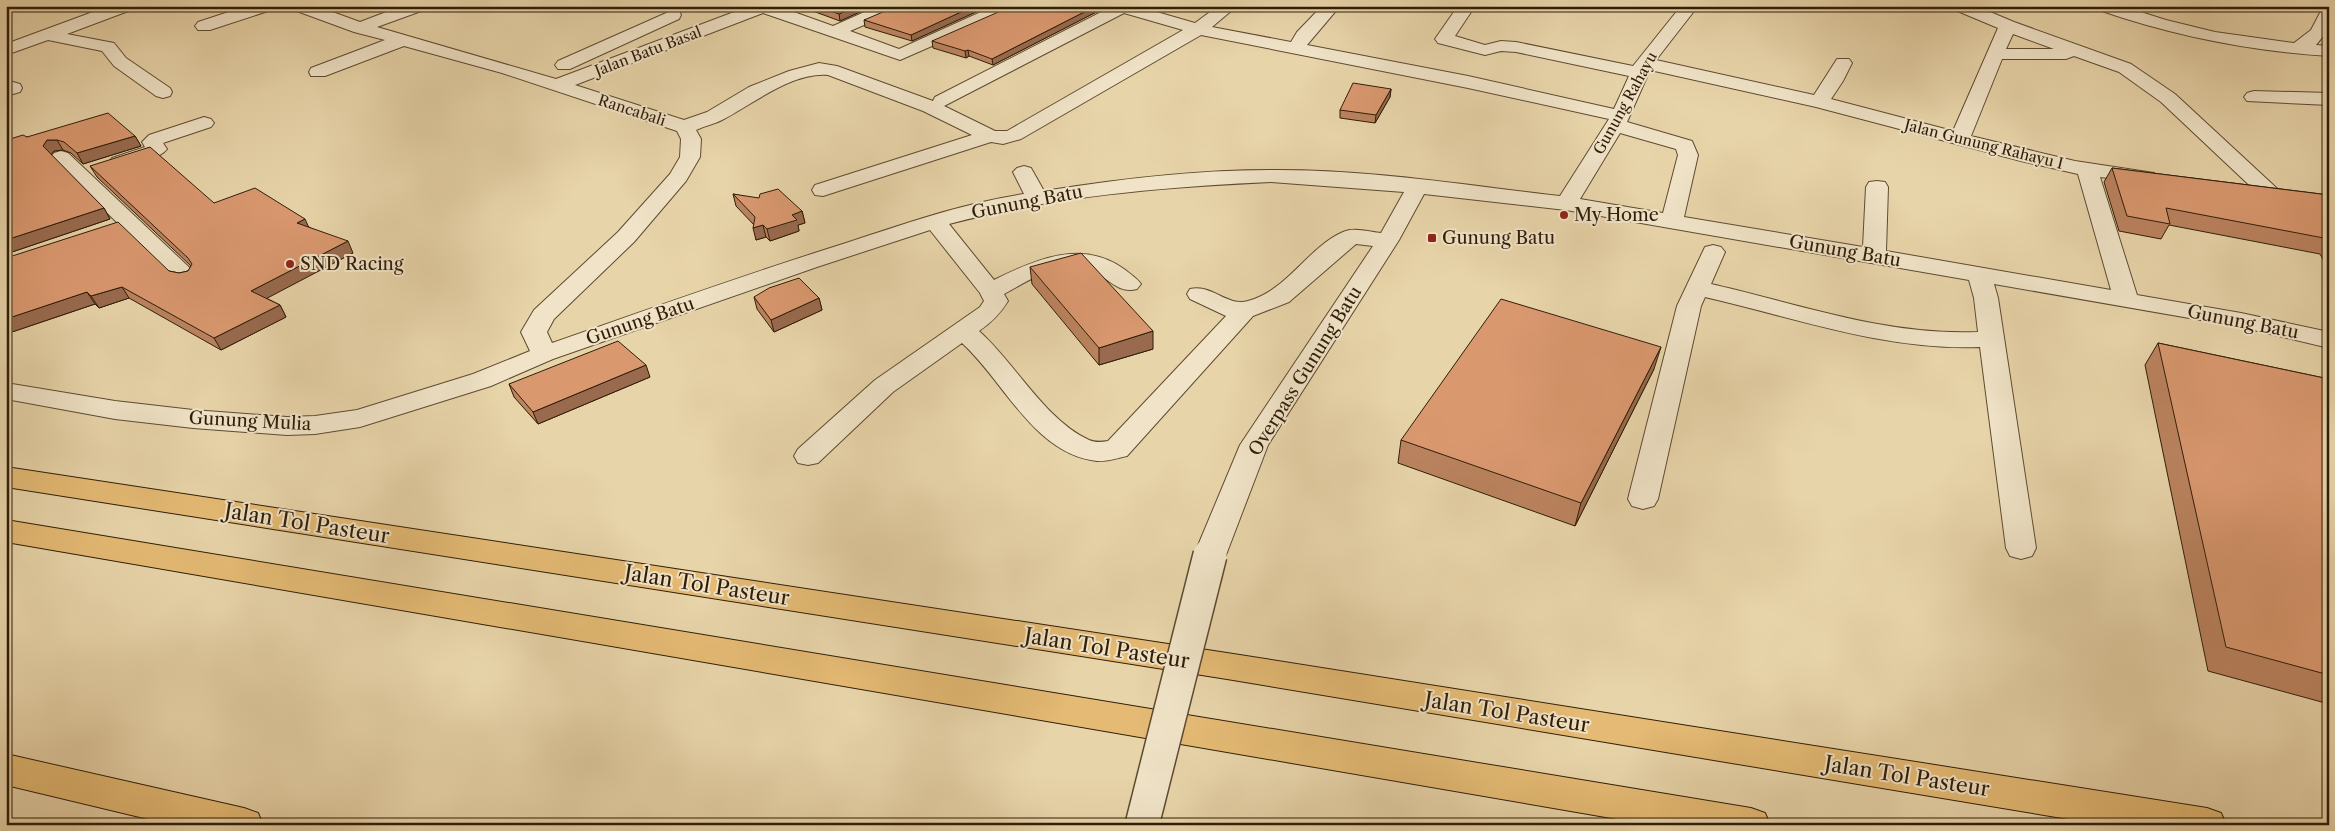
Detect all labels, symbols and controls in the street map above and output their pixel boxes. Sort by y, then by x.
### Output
street label: Jalan Batu Basal [590,22,705,81]
street label: Gunung Rahayu [1589,48,1661,158]
street label: Rancabali [596,90,669,130]
street label: Jalan Gunung Rahayu I [1901,115,2065,173]
street label: Gunung Batu [969,180,1085,224]
place label: My Home [1574,204,1659,226]
marker: My Home [1558,209,1570,221]
place label: Gunung Batu [1442,227,1555,249]
street label: Gunung Batu [1787,230,1903,272]
marker: Gunung Batu [1426,232,1438,244]
place label: SND Racing [300,253,404,275]
marker: SND Racing [284,258,296,270]
street label: Overpass Gunung Batu [1244,282,1366,460]
street label: Gunung Batu [583,292,697,350]
street label: Gunung Batu [2185,300,2301,344]
street label: Gunung Mulia [188,407,312,435]
street label: Jalan Tol Pasteur [220,497,391,548]
street label: Jalan Tol Pasteur [620,559,791,610]
street label: Jalan Tol Pasteur [1020,622,1191,673]
street label: Jalan Tol Pasteur [1420,686,1591,737]
street label: Jalan Tol Pasteur [1820,750,1991,801]

